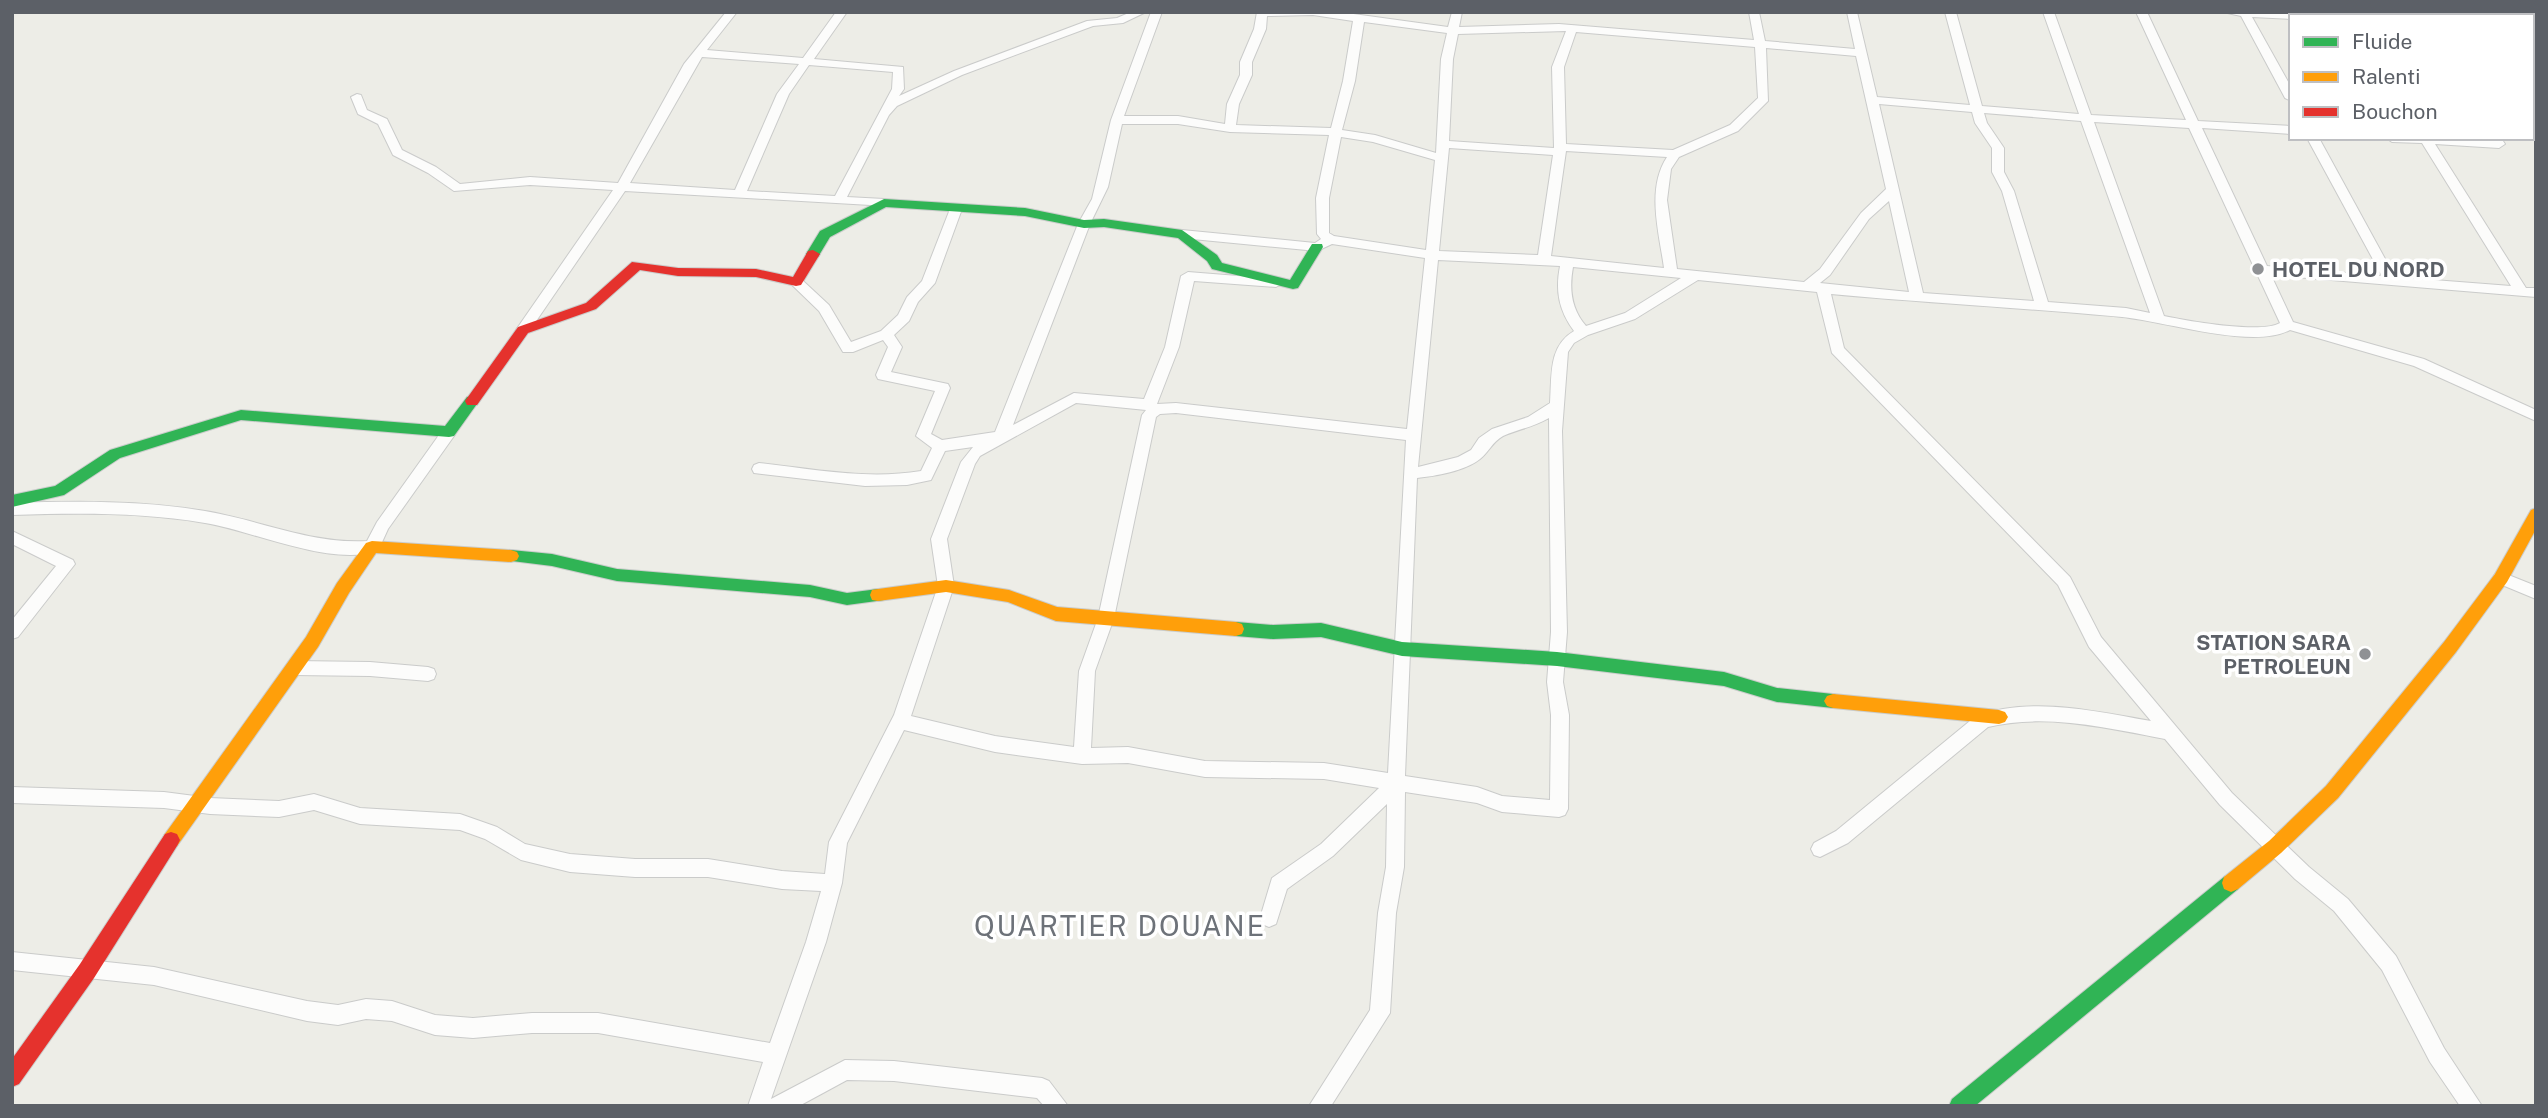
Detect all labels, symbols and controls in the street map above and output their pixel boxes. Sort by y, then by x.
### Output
legend [2289,14,2534,140]
text: Fluide [2352,29,2412,54]
text: Ralenti [2352,64,2420,89]
text: Bouchon [2352,99,2438,124]
place label: HOTEL DU NORD [2272,257,2445,282]
marker: HOTEL DU NORD [2250,261,2266,277]
place label: STATION SARA PETROLEUN [2196,630,2351,679]
marker: STATION SARA PETROLEUN [2357,646,2373,662]
district label: QUARTIER DOUANE [974,909,1266,942]

